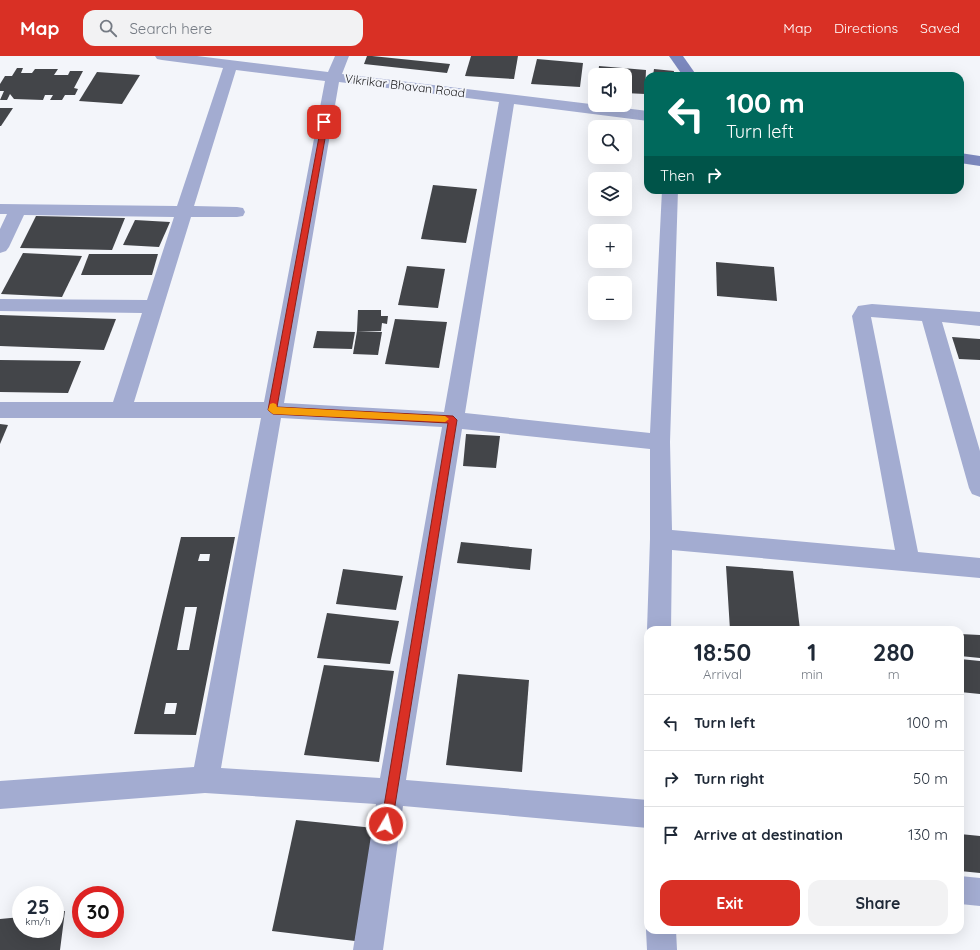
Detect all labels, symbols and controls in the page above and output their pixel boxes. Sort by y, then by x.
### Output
search box [83,10,363,46]
text: Map [20,16,59,40]
icon: search [97,17,119,39]
text: Search here [129,19,212,38]
text: Map [783,19,812,37]
text: Directions [834,19,898,37]
text: Saved [920,19,960,37]
map controls [588,68,632,320]
button: sound [588,68,632,112]
street label: Vikrikar Bhavan Road [344,71,466,100]
text: 100 m [726,85,805,120]
icon: left [660,88,712,140]
pin [307,105,341,139]
icon: arrive [313,111,335,133]
button: search [588,120,632,164]
text: Turn left [726,120,794,143]
icon: right [703,164,725,186]
text: Then [660,166,695,185]
button: layers [588,172,632,216]
button: + [588,224,632,268]
button: − [588,276,632,320]
text: 18:50 [694,637,751,667]
text: 1 [807,637,817,667]
text: 280 [873,637,914,667]
text: Arrival [703,666,742,682]
text: min [801,666,823,682]
text: m [888,666,899,682]
icon: left [660,712,682,734]
text: Turn left [694,713,756,732]
text: 100 m [907,713,948,732]
icon: right [660,768,682,790]
text: Turn right [694,769,765,788]
text: 50 m [913,769,948,788]
position arrow [365,803,407,845]
icon: arrive [660,824,682,846]
text: Arrive at destination [694,825,843,844]
text: 130 m [908,825,948,844]
button: Exit [660,880,800,926]
button: Share [808,880,948,926]
speed limit sign: 30 [72,886,124,938]
text: 25 [27,894,49,919]
text: km/h [25,915,51,928]

